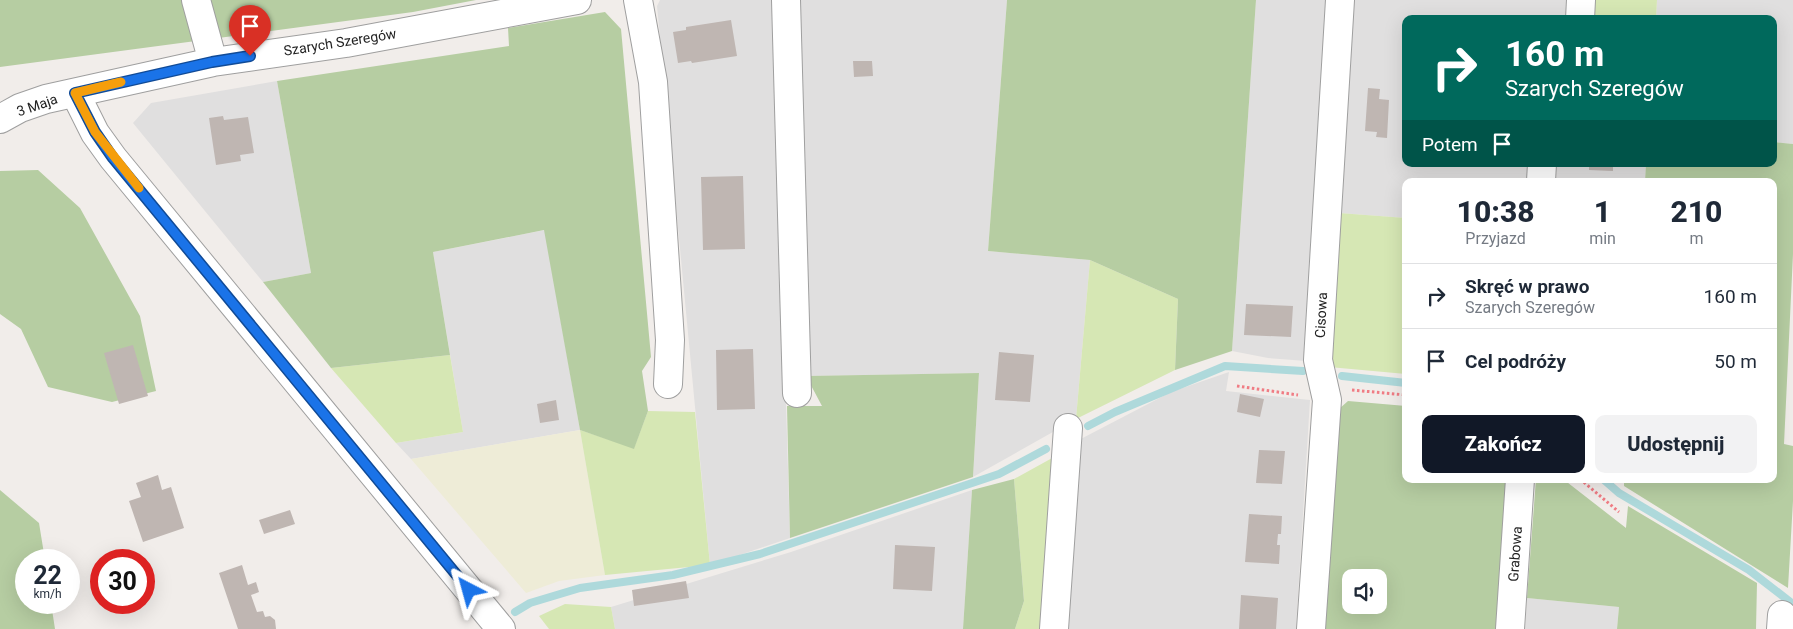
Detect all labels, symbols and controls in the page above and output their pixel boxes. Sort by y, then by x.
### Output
pin [229,5,271,56]
icon: arrive [236,12,264,40]
street label: Szarych Szeregów [283,25,398,59]
text: 160 m [1505,34,1604,75]
icon: right [1422,35,1487,100]
text: Szarych Szeregów [1505,76,1684,101]
street label: 3 Maja [14,91,60,119]
icon: arrive [1488,130,1516,158]
text: Potem [1422,133,1478,156]
text: 10:38 [1457,194,1535,229]
text: 1 [1594,194,1611,229]
text: 210 [1670,194,1722,229]
text: Przyjazd [1465,229,1526,248]
text: min [1589,229,1616,248]
text: m [1689,229,1703,248]
text: Skręć w prawo [1465,275,1589,298]
icon: right [1422,282,1450,310]
text: 160 m [1704,285,1757,308]
street label: Cisowa [1312,292,1330,338]
text: Szarych Szeregów [1465,298,1595,317]
icon: arrive [1422,347,1450,375]
text: Cel podróży [1465,350,1566,373]
text: 50 m [1714,350,1757,373]
button: Zakończ [1422,415,1585,473]
button: Udostępnij [1595,415,1757,473]
street label: Grabowa [1505,526,1525,582]
speed limit sign: 30 [90,549,155,614]
text: 22 [33,561,62,590]
position arrow [442,563,494,615]
map controls [1342,569,1387,614]
button: sound [1342,569,1387,614]
text: km/h [33,587,62,601]

